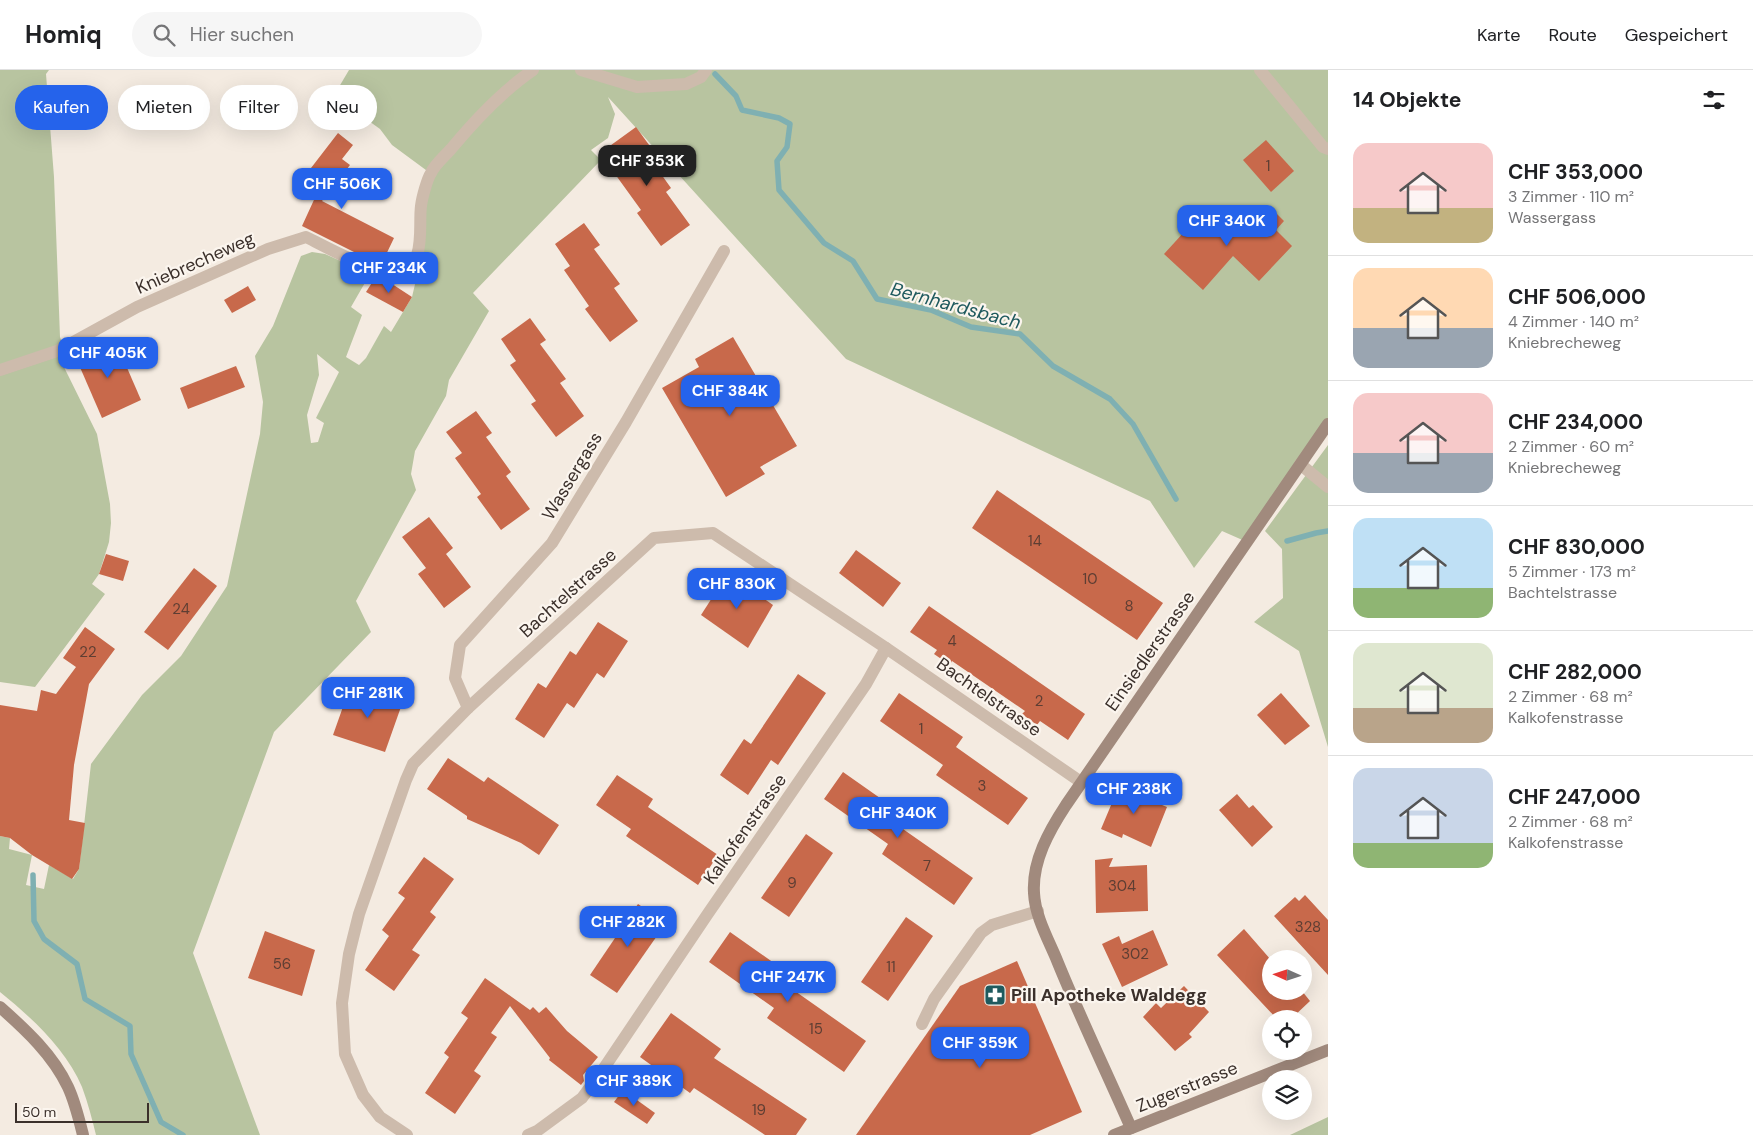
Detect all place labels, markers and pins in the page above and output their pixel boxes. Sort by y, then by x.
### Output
pin: CHF 353K [595,144,699,187]
pin: CHF 506K [290,168,394,210]
pin: CHF 340K [1175,204,1279,247]
pin: CHF 234K [337,252,441,294]
pin: CHF 405K [56,336,160,379]
pin: CHF 384K [678,374,782,417]
pin: CHF 830K [685,568,789,610]
pin: CHF 281K [316,676,420,719]
pin: CHF 238K [1082,772,1186,815]
pin: CHF 340K [846,796,950,839]
pin: CHF 282K [576,906,680,948]
pin: CHF 247K [736,960,840,1003]
pharmacy icon: Pill Apotheke Waldegg [983,983,1007,1007]
place label: Pill Apotheke Waldegg [1011,983,1207,1007]
pin: CHF 359K [928,1026,1032,1069]
pin: CHF 389K [582,1064,686,1107]

